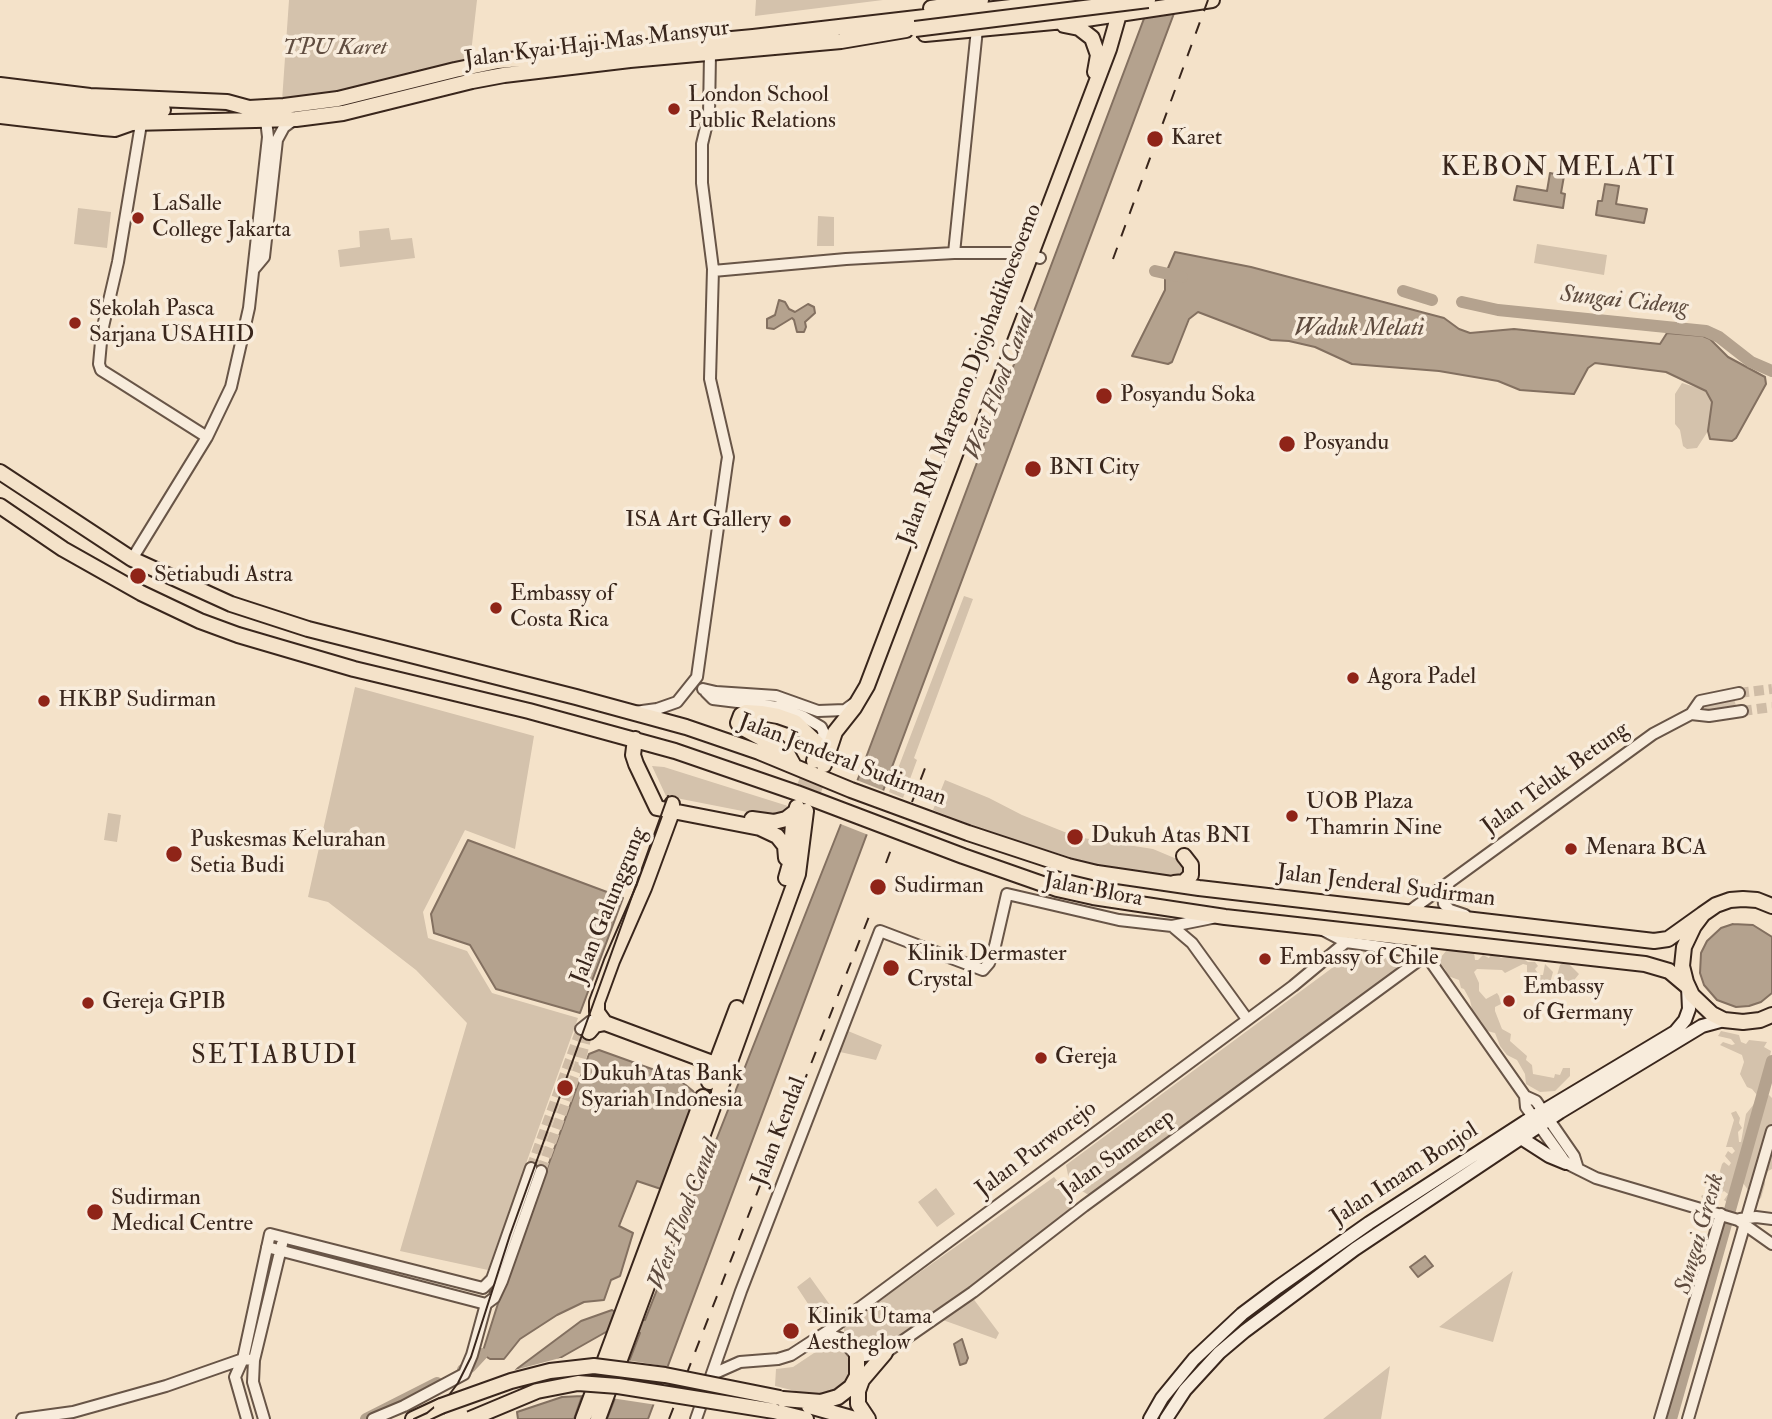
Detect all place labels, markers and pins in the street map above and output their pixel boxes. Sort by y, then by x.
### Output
place label: London School Public Relations [688,82,836,136]
marker: London School Public Relations [666,101,682,117]
place label: Karet [1171,125,1222,153]
marker: Karet [1145,129,1165,149]
place label: LaSalle College Jakarta [152,191,291,245]
marker: LaSalle College Jakarta [130,210,146,226]
place label: Sekolah Pasca Sarjana USAHID [89,296,254,350]
marker: Sekolah Pasca Sarjana USAHID [67,315,83,331]
place label: Posyandu Soka [1120,382,1255,410]
marker: Posyandu Soka [1094,386,1114,406]
place label: Posyandu [1303,430,1389,458]
marker: Posyandu [1277,434,1297,454]
place label: BNI City [1049,455,1139,483]
marker: BNI City [1023,459,1043,479]
place label: ISA Art Gallery [625,507,771,535]
marker: ISA Art Gallery [777,513,793,529]
place label: Setiabudi Astra [154,562,293,590]
marker: Setiabudi Astra [128,566,148,586]
place label: Embassy of Costa Rica [510,581,614,635]
marker: Embassy of Costa Rica [488,600,504,616]
place label: Agora Padel [1367,664,1476,692]
marker: Agora Padel [1345,670,1361,686]
place label: HKBP Sudirman [58,687,216,715]
marker: HKBP Sudirman [36,693,52,709]
place label: UOB Plaza Thamrin Nine [1306,789,1442,843]
marker: UOB Plaza Thamrin Nine [1284,808,1300,824]
place label: Dukuh Atas BNI [1091,823,1250,851]
place label: Puskesmas Kelurahan Setia Budi [190,827,386,881]
marker: Dukuh Atas BNI [1065,827,1085,847]
place label: Menara BCA [1585,835,1707,863]
marker: Menara BCA [1563,841,1579,857]
marker: Puskesmas Kelurahan Setia Budi [164,844,184,864]
place label: Sudirman [894,873,984,901]
marker: Sudirman [868,877,888,897]
place label: Klinik Dermaster Crystal [907,941,1067,995]
place label: Embassy of Chile [1279,945,1439,973]
marker: Embassy of Chile [1257,951,1273,967]
marker: Klinik Dermaster Crystal [881,958,901,978]
place label: Embassy of Germany [1523,974,1633,1028]
place label: Gereja GPIB [102,989,226,1017]
marker: Embassy of Germany [1501,993,1517,1009]
marker: Gereja GPIB [80,995,96,1011]
place label: Gereja [1055,1044,1117,1072]
marker: Gereja [1033,1050,1049,1066]
place label: Dukuh Atas Bank Syariah Indonesia [581,1061,743,1115]
marker: Dukuh Atas Bank Syariah Indonesia [555,1078,575,1098]
place label: Sudirman Medical Centre [111,1185,253,1239]
marker: Sudirman Medical Centre [85,1202,105,1222]
place label: Klinik Utama Aestheglow [807,1304,932,1358]
marker: Klinik Utama Aestheglow [781,1321,801,1341]

